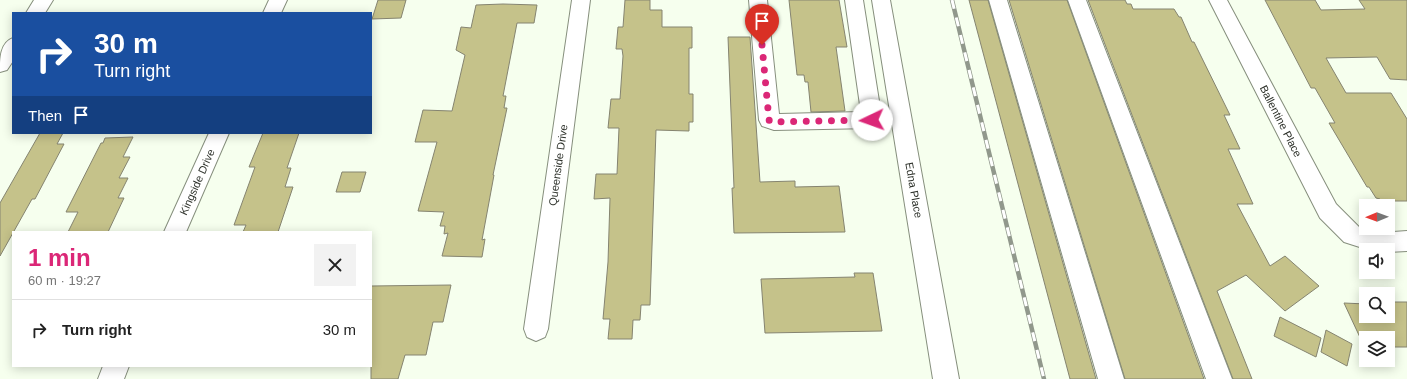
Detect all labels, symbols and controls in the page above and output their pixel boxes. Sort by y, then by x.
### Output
pin [745,4,779,45]
icon: arrive [751,10,773,32]
icon: right [28,28,80,80]
text: 30 m [94,28,158,59]
text: Turn right [94,61,170,81]
street label: Ballentine Place [1258,83,1304,159]
position arrow [851,99,893,141]
icon: arrive [70,104,92,126]
text: Then [28,107,62,124]
street label: Queenside Drive [546,124,570,206]
street label: Kingside Drive [177,147,217,217]
street label: Edna Place [903,161,925,219]
north arrow [1359,199,1395,235]
map controls [1359,199,1395,367]
button: sound [1359,243,1395,279]
text: 1 min [28,244,91,271]
button: close [314,244,356,286]
text: 60 m · 19:27 [28,273,101,288]
button: search [1359,287,1395,323]
icon: right [28,319,50,341]
text: Turn right [62,321,132,338]
text: 30 m [323,321,356,338]
button: layers [1359,331,1395,367]

